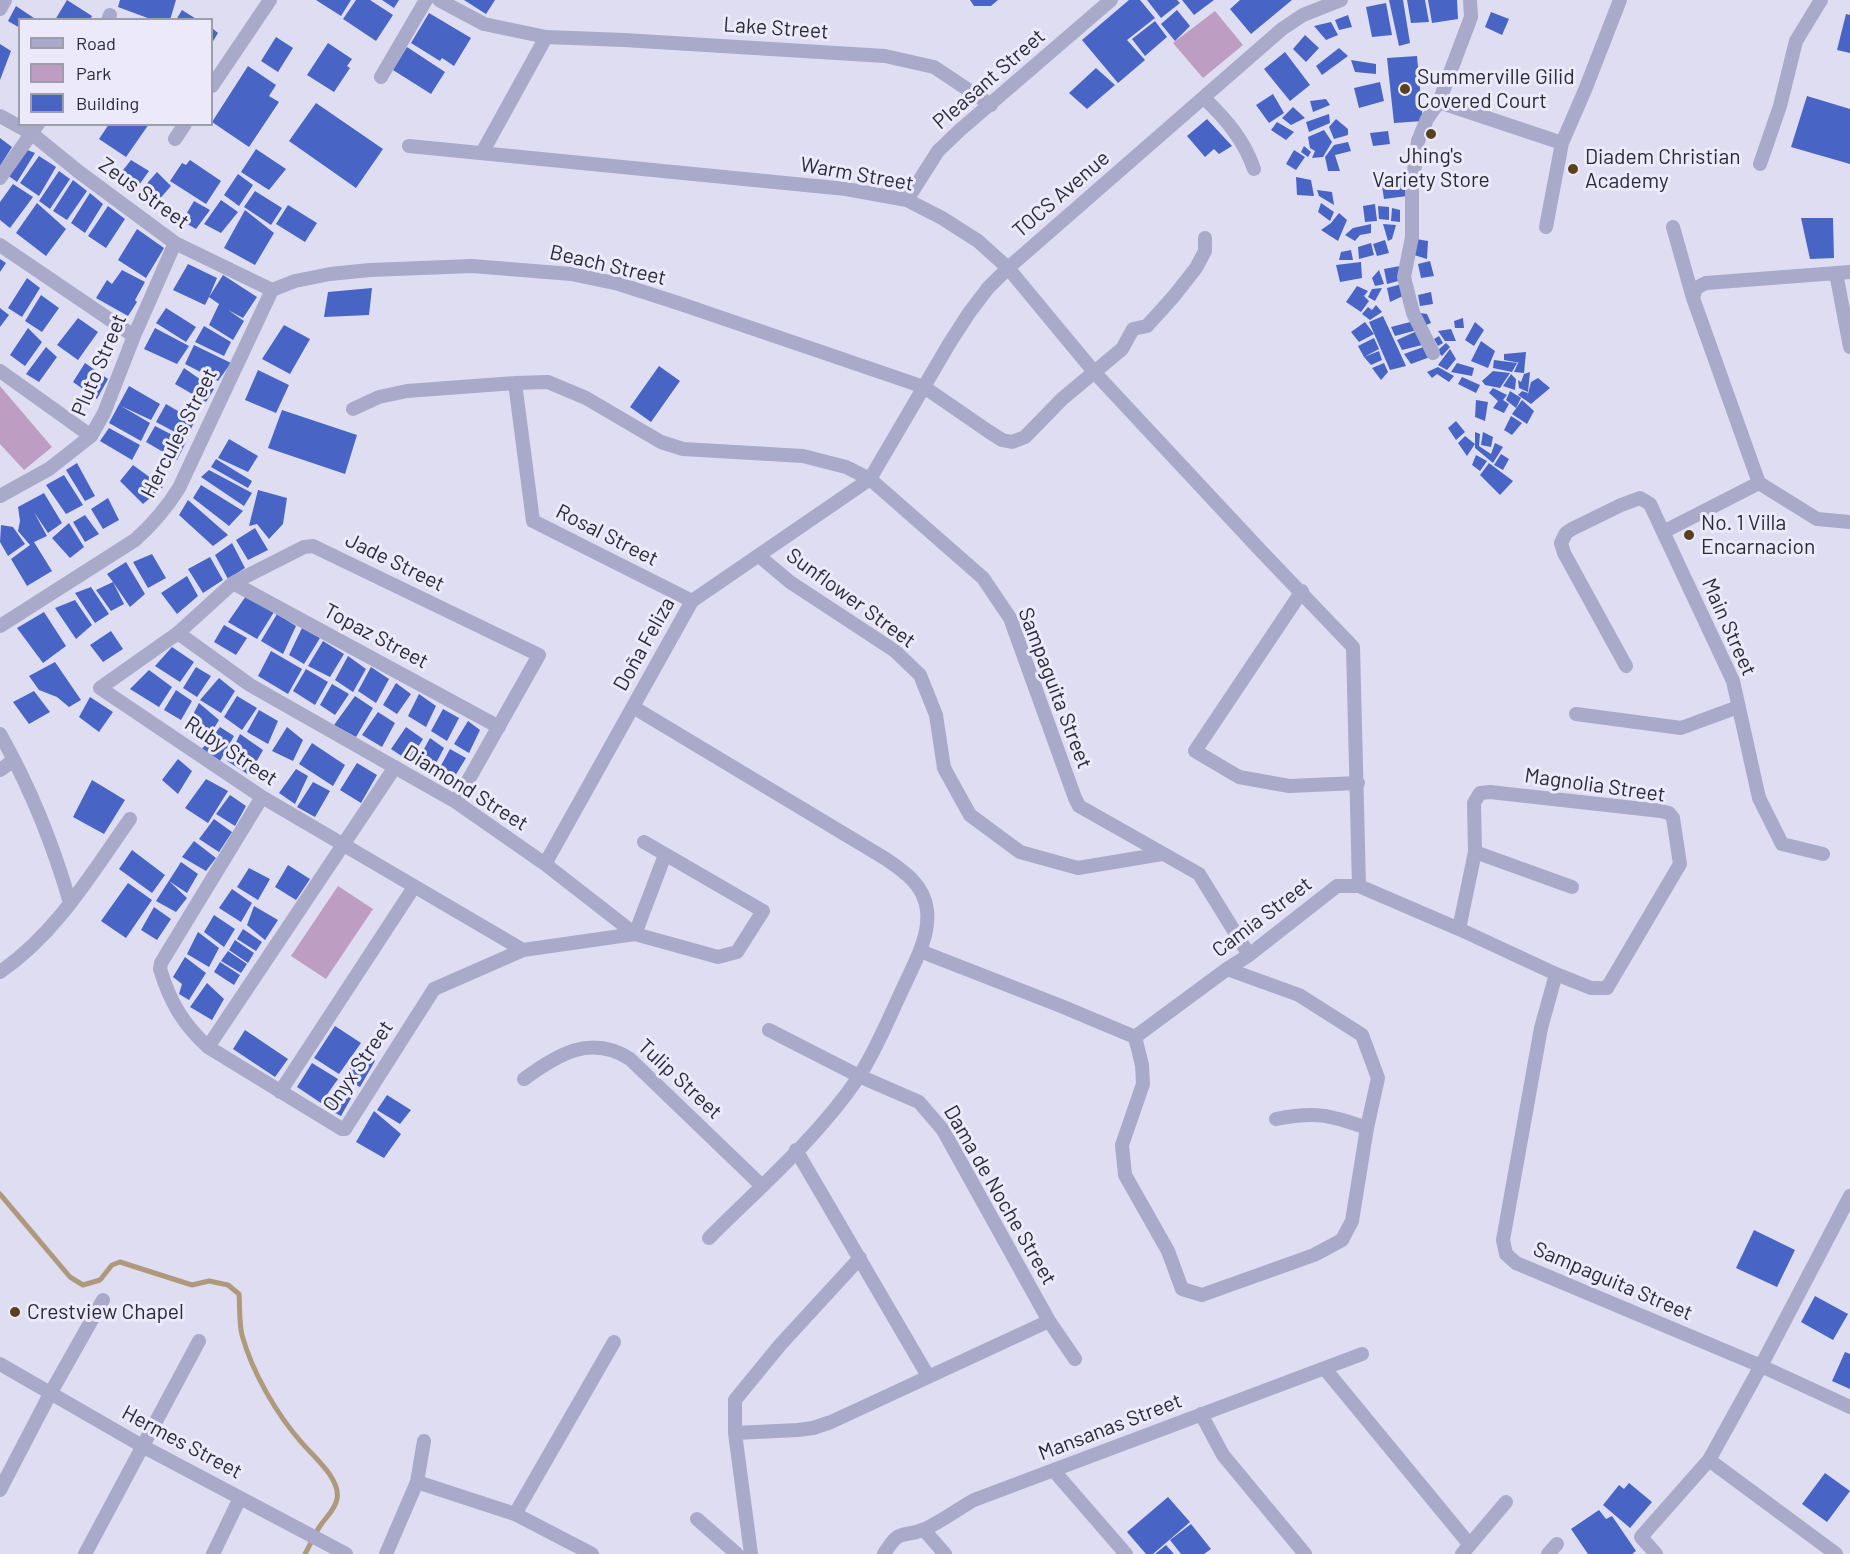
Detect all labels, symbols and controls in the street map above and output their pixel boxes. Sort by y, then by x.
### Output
street label: Lake Street [722,12,830,44]
legend [18,18,213,126]
street label: Pleasant Street [928,23,1050,135]
text: Road [76,32,116,54]
text: Park [76,62,111,84]
place label: Summerville Gilid Covered Court [1417,64,1575,114]
marker: Summerville Gilid Covered Court [1398,82,1412,96]
text: Building [76,92,139,114]
marker: Jhing's Variety Store [1424,127,1438,141]
place label: Jhing's Variety Store [1372,143,1490,193]
place label: Diadem Christian Academy [1585,144,1740,194]
street label: TOCS Avenue [1007,145,1115,243]
street label: Zeus Street [94,152,194,234]
street label: Warm Street [798,152,916,196]
marker: Diadem Christian Academy [1566,162,1580,176]
street label: Beach Street [547,239,669,291]
street label: Pluto Street [66,310,132,420]
street label: Hercules Street [136,364,222,502]
street label: Rosal Street [552,498,662,572]
place label: No. 1 Villa Encarnacion [1701,510,1815,560]
street label: Jade Street [341,527,449,597]
marker: No. 1 Villa Encarnacion [1682,528,1696,542]
street label: Sunflower Street [782,543,920,653]
street label: Main Street [1696,574,1762,680]
street label: Doña Feliza [608,593,680,695]
street label: Topaz Street [319,598,433,674]
street label: Sampaguita Street [1013,604,1097,772]
street label: Ruby Street [180,711,282,791]
street label: Diamond Street [399,740,533,836]
street label: Magnolia Street [1523,763,1667,807]
street label: Camia Street [1207,871,1317,963]
street label: Onyx Street [317,1016,399,1116]
street label: Tulip Street [633,1034,727,1124]
street label: Dama de Noche Street [938,1101,1062,1289]
street label: Sampaguita Street [1530,1236,1696,1326]
place label: Crestview Chapel [27,1299,184,1325]
marker: Crestview Chapel [8,1305,22,1319]
street label: Mansanas Street [1035,1388,1185,1466]
street label: Hermes Street [118,1400,246,1484]

